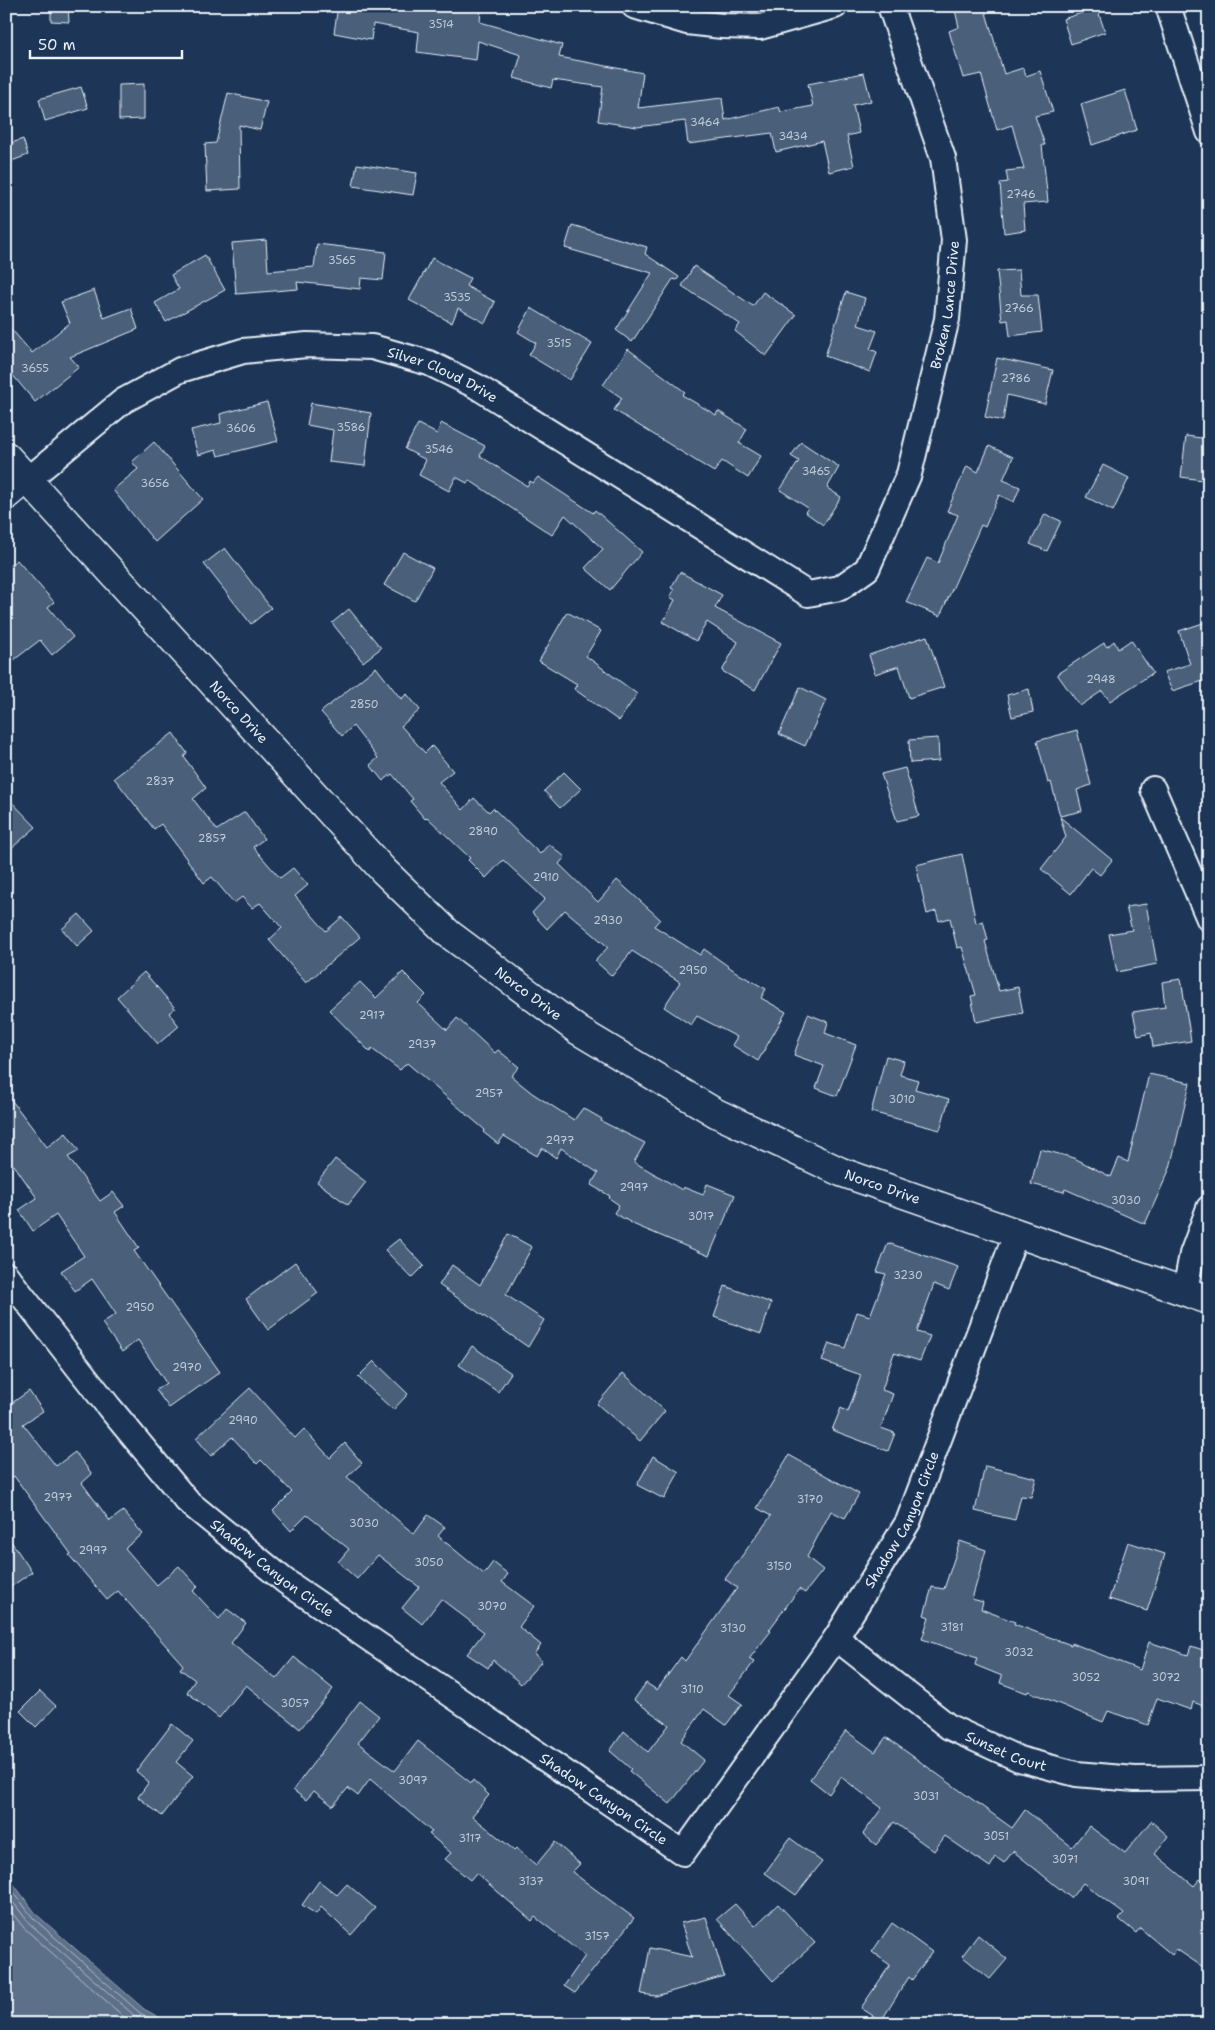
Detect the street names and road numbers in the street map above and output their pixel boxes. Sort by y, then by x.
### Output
street label: Broken Lance Drive [926,240,963,371]
street label: Silver Cloud Drive [385,343,501,406]
street label: Norco Drive [206,677,272,747]
street label: Norco Drive [491,962,566,1024]
street label: Norco Drive [842,1165,923,1208]
street label: Shadow Canyon Circle [860,1449,943,1591]
street label: Shadow Canyon Circle [207,1515,338,1621]
street label: Sunset Court [962,1727,1049,1775]
street label: Shadow Canyon Circle [536,1749,671,1849]

